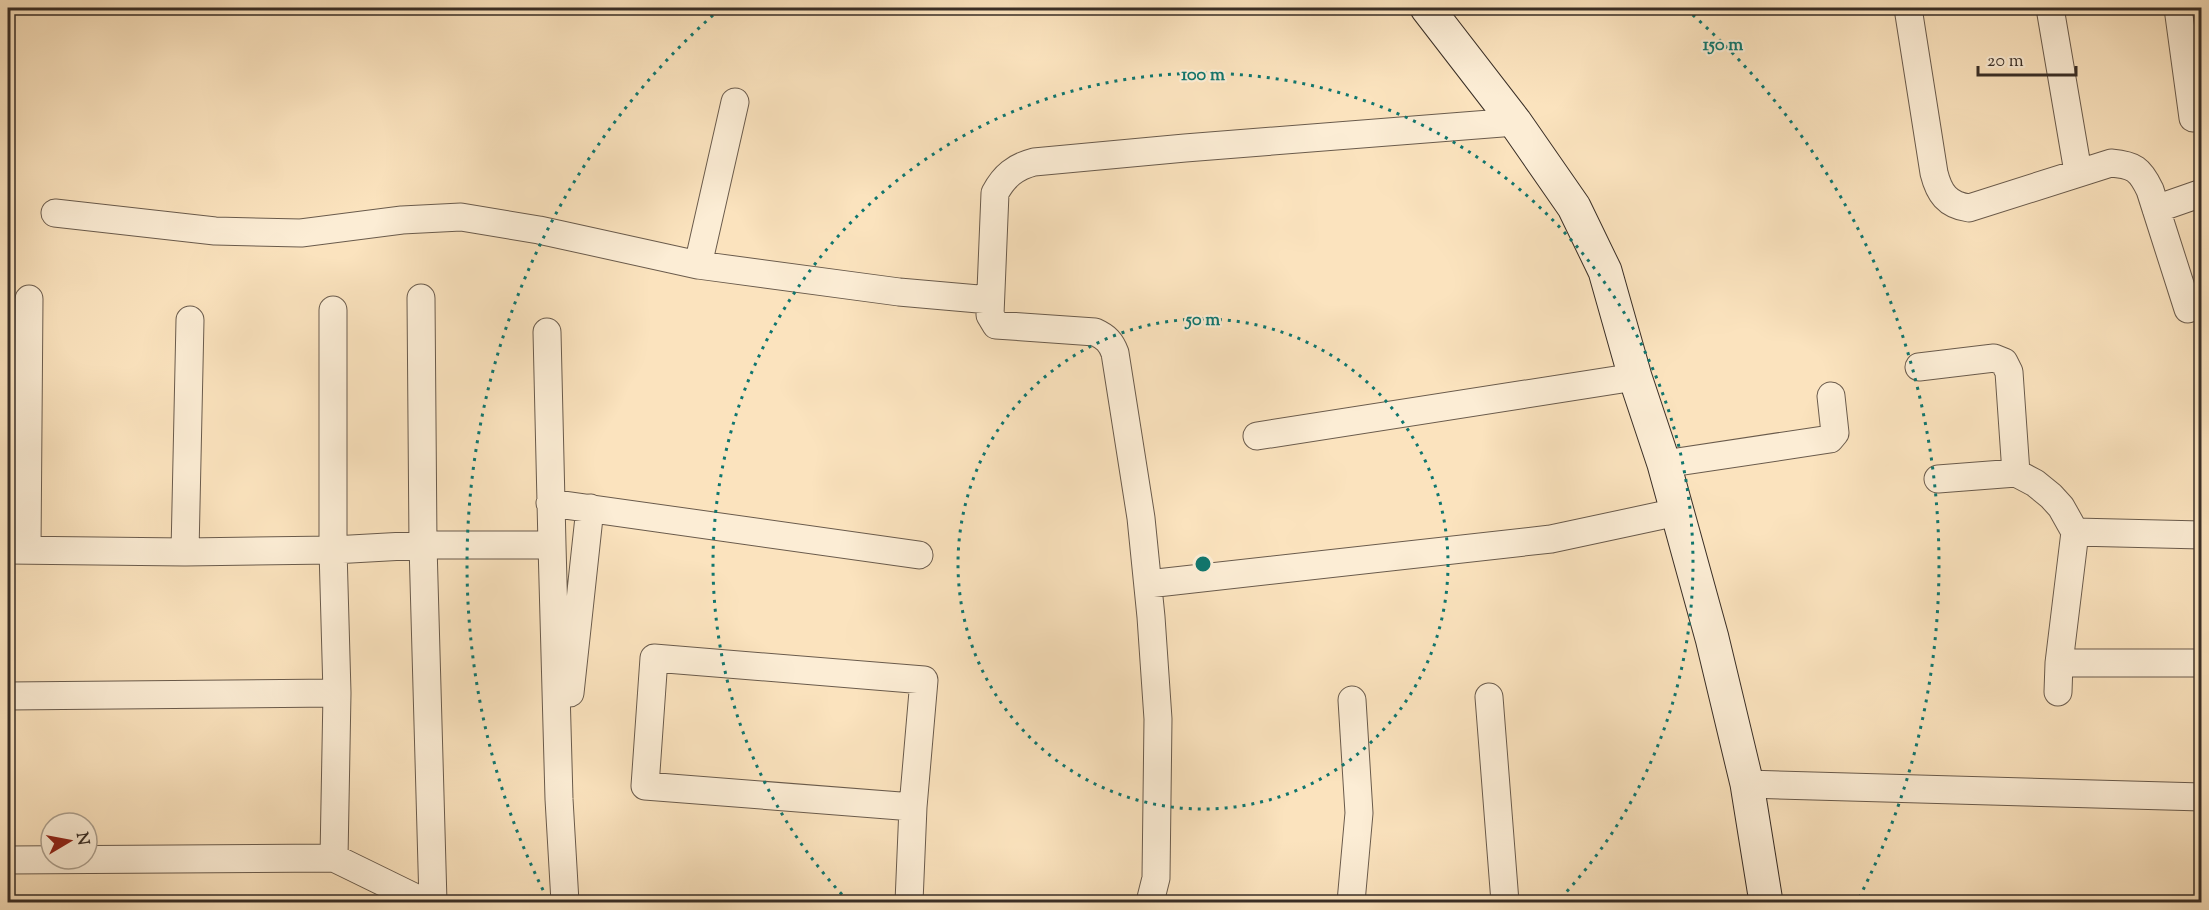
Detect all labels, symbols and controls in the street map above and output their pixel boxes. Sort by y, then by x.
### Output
text: 150 m [1703,33,1743,59]
scale bar [1978,39,2076,77]
text: 20 m [1987,49,2024,75]
text: 100 m [1181,63,1225,89]
text: 50 m [1184,308,1220,334]
centre of rings [1193,554,1213,574]
north arrow [39,811,99,871]
text: N [69,831,94,847]

